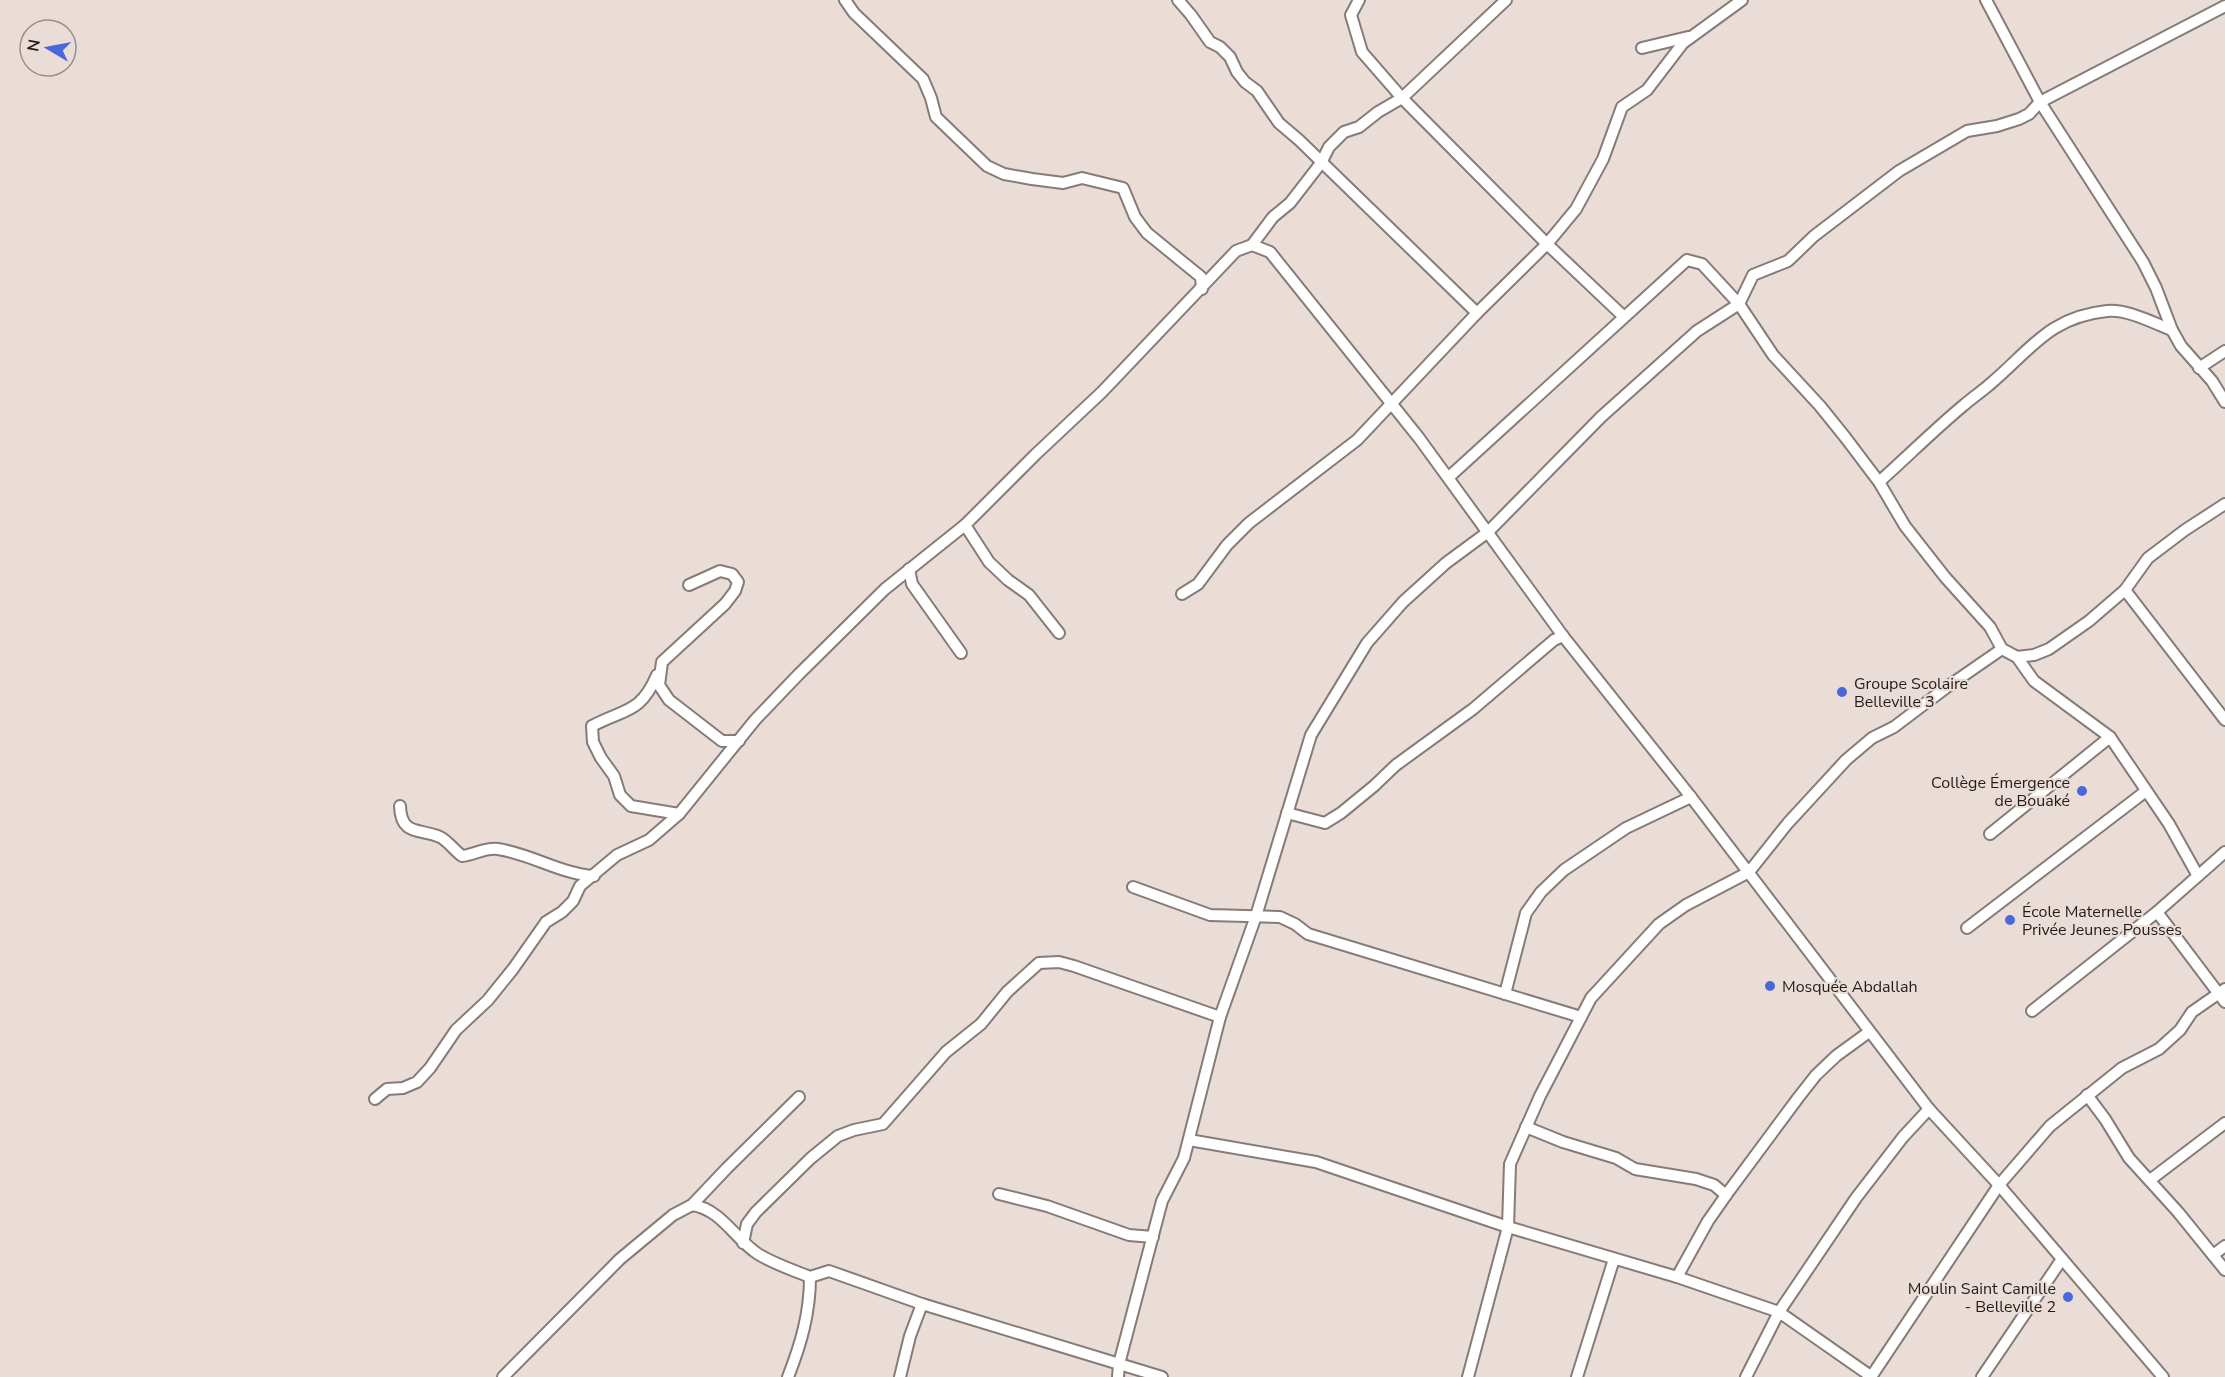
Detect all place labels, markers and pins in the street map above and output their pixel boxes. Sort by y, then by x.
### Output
place label: Groupe Scolaire Belleville 3 [1854,673,1968,713]
marker: Groupe Scolaire Belleville 3 [1835,685,1849,699]
place label: Collège Émergence de Bouaké [1931,772,2070,812]
marker: Collège Émergence de Bouaké [2075,784,2089,798]
place label: École Maternelle Privée Jeunes Pousses [2022,901,2182,941]
marker: École Maternelle Privée Jeunes Pousses [2003,913,2017,927]
place label: Mosquée Abdallah [1782,976,1918,998]
marker: Mosquée Abdallah [1763,979,1777,993]
place label: Moulin Saint Camille - Belleville 2 [1908,1278,2056,1318]
marker: Moulin Saint Camille - Belleville 2 [2061,1290,2075,1304]

